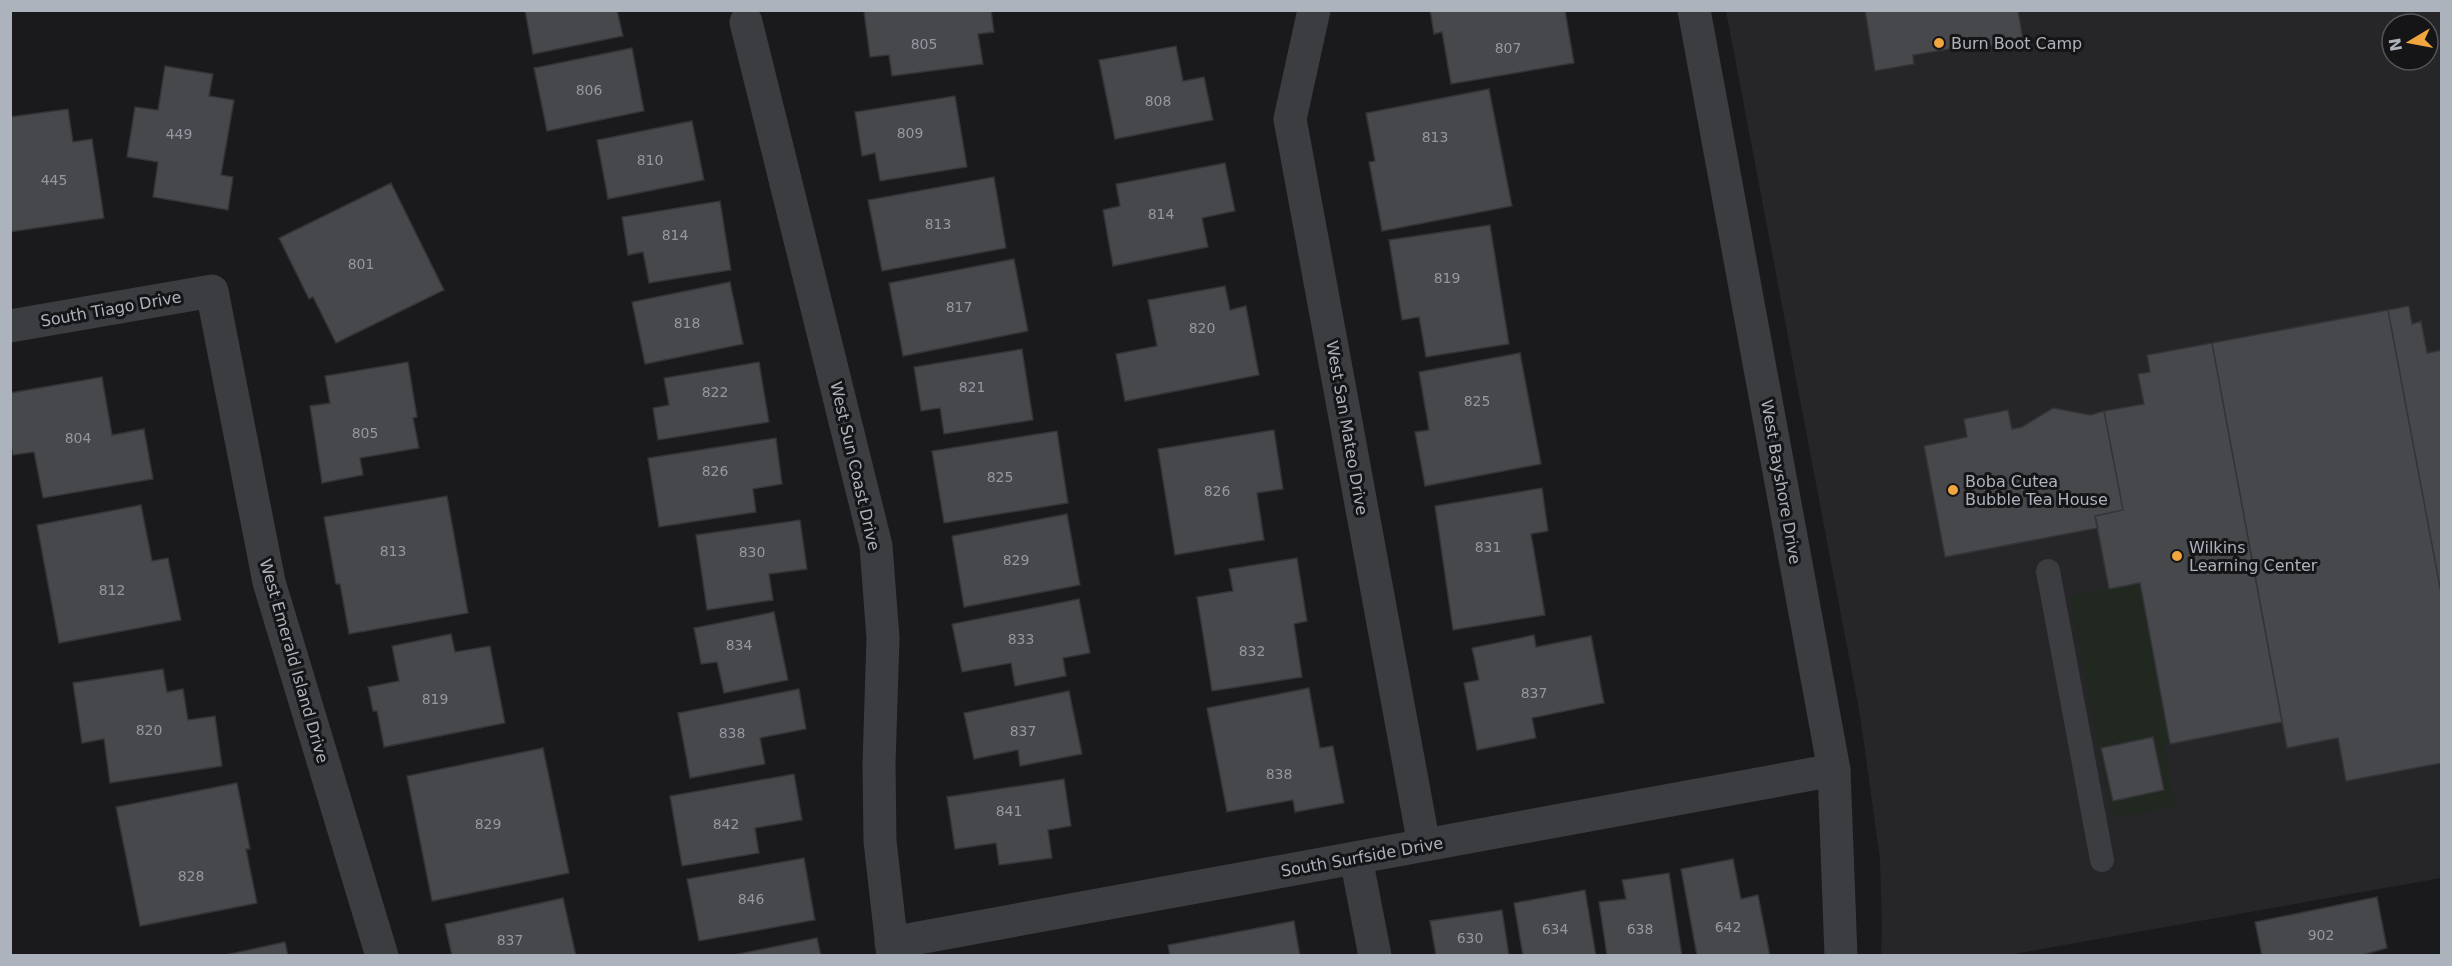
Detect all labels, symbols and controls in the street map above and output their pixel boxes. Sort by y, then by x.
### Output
north arrow [2380,12,2440,72]
place label: Burn Boot Camp [1951,34,2082,53]
house number: 805 [911,36,937,52]
marker: Burn Boot Camp [1932,36,1946,50]
text: N [2385,36,2406,53]
house number: 807 [1495,40,1521,56]
house number: 806 [576,82,602,98]
house number: 808 [1145,93,1171,109]
house number: 809 [897,125,923,141]
house number: 449 [166,126,192,142]
house number: 813 [1422,129,1448,145]
house number: 810 [637,152,663,168]
house number: 445 [41,172,67,188]
house number: 814 [1148,206,1174,222]
house number: 813 [925,216,951,232]
house number: 814 [662,227,688,243]
house number: 801 [348,256,374,272]
house number: 819 [1434,270,1460,286]
street label: South Tiago Drive [39,287,183,331]
house number: 817 [946,299,972,315]
house number: 818 [674,315,700,331]
house number: 820 [1189,320,1215,336]
street label: West San Mateo Drive [1322,339,1372,517]
house number: 821 [959,379,985,395]
street label: West Sun Coast Drive [826,380,884,552]
house number: 822 [702,384,728,400]
house number: 825 [1464,393,1490,409]
street label: West Bayshore Drive [1757,398,1805,566]
house number: 805 [352,425,378,441]
house number: 804 [65,430,91,446]
house number: 826 [702,463,728,479]
house number: 825 [987,469,1013,485]
place label: Boba Cutea Bubble Tea House [1965,472,2108,509]
house number: 826 [1204,483,1230,499]
marker: Boba Cutea Bubble Tea House [1946,483,1960,497]
place label: Wilkins Learning Center [2189,538,2318,575]
house number: 831 [1475,539,1501,555]
house number: 813 [380,543,406,559]
house number: 830 [739,544,765,560]
marker: Wilkins Learning Center [2170,549,2184,563]
house number: 829 [1003,552,1029,568]
street label: West Emerald Island Drive [256,557,332,765]
house number: 812 [99,582,125,598]
house number: 833 [1008,631,1034,647]
house number: 834 [726,637,752,653]
house number: 832 [1239,643,1265,659]
house number: 837 [1521,685,1547,701]
house number: 819 [422,691,448,707]
house number: 820 [136,722,162,738]
house number: 837 [1010,723,1036,739]
house number: 838 [719,725,745,741]
house number: 838 [1266,766,1292,782]
house number: 841 [996,803,1022,819]
house number: 829 [475,816,501,832]
house number: 842 [713,816,739,832]
street label: South Surfside Drive [1279,833,1445,881]
house number: 828 [178,868,204,884]
house number: 846 [738,891,764,907]
house number: 642 [1715,919,1741,935]
house number: 634 [1542,921,1568,937]
house number: 638 [1627,921,1653,937]
house number: 902 [2308,927,2334,943]
house number: 630 [1457,930,1483,946]
house number: 837 [497,932,523,948]

